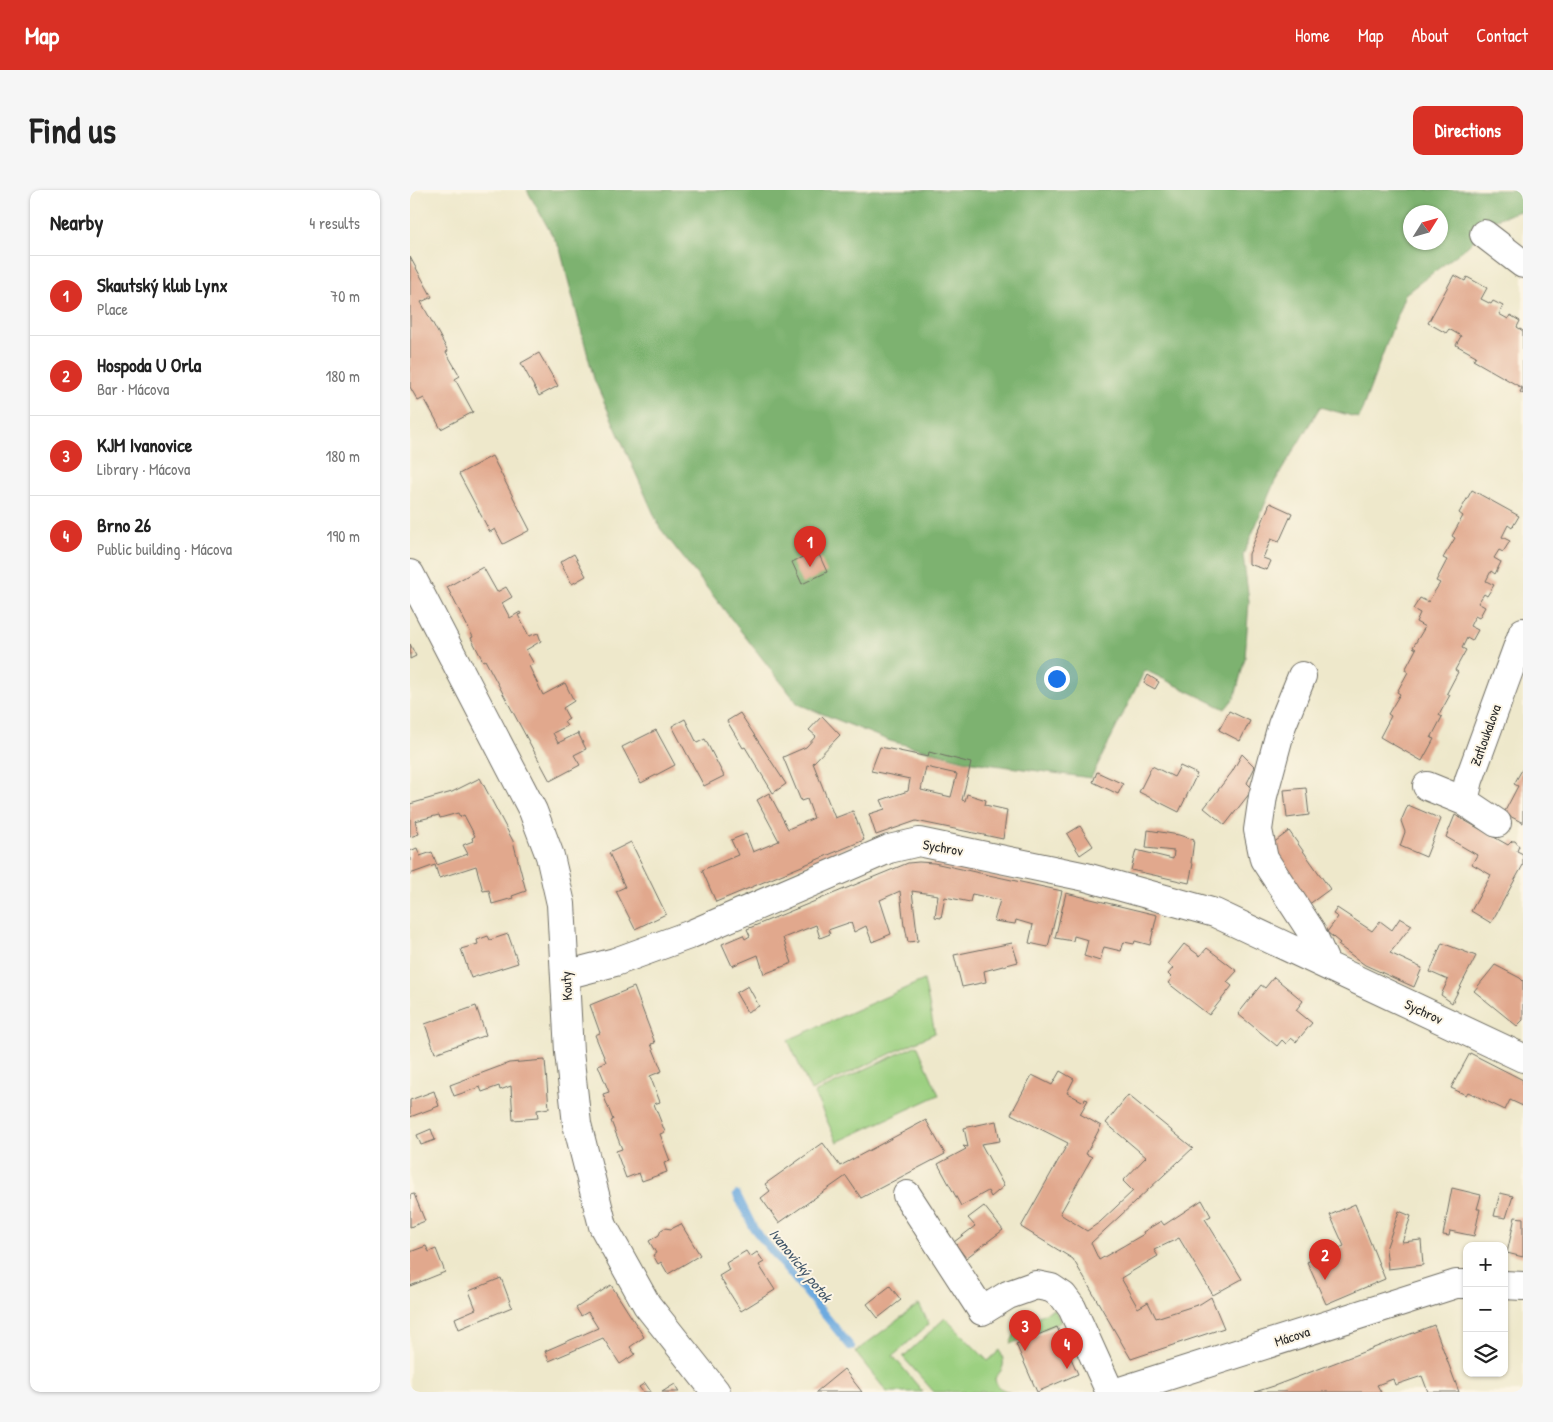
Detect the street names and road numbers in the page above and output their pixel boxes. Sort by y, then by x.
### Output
street label: Zatloukalova [1465,701,1505,768]
street label: Sychrov [921,834,965,861]
street label: Kouty [556,971,577,1001]
street label: Sychrov [1401,994,1447,1029]
street label: Mácova [1272,1321,1313,1351]

